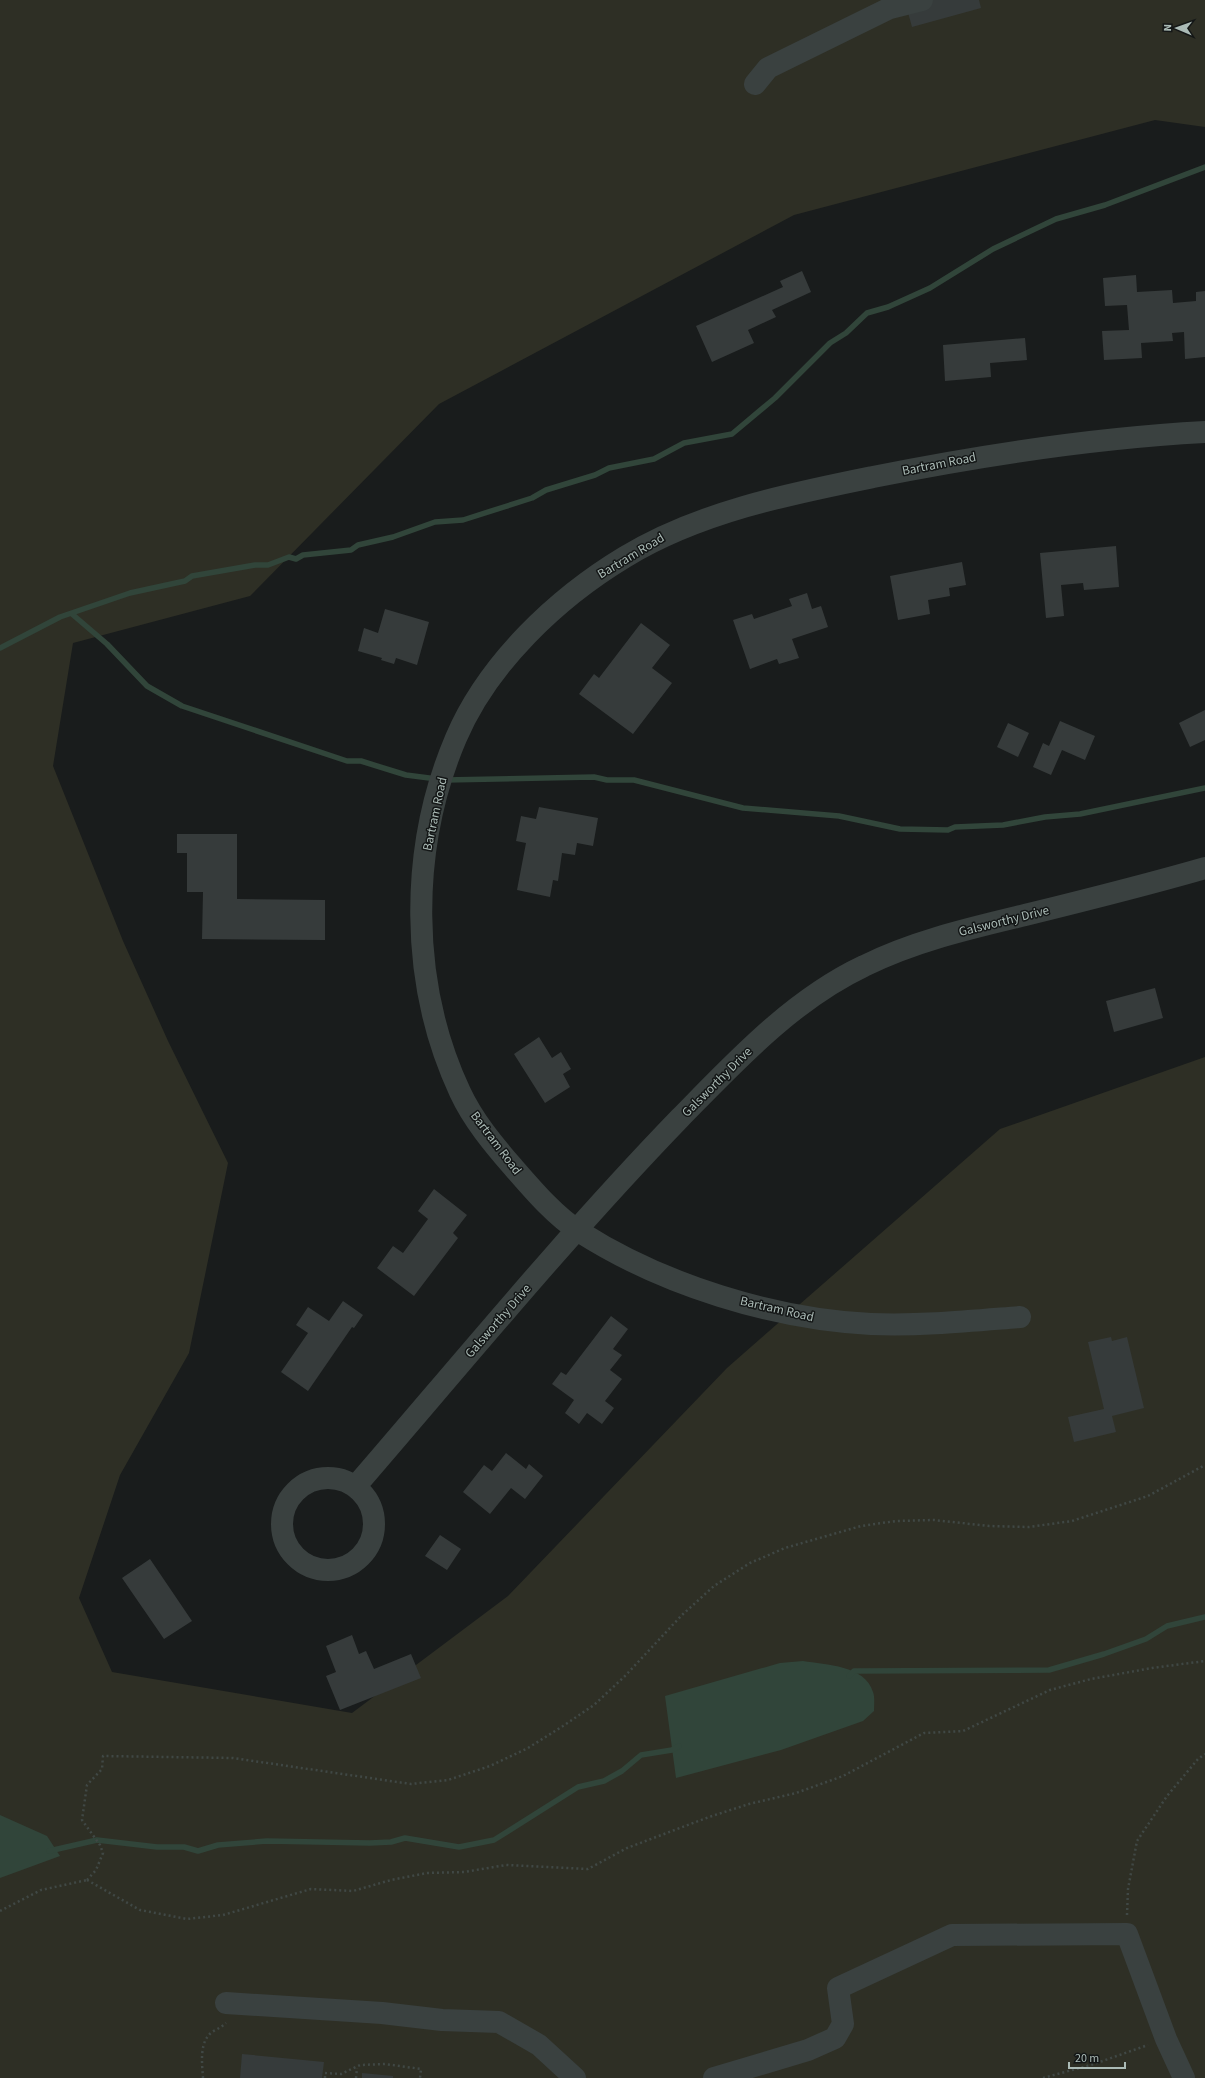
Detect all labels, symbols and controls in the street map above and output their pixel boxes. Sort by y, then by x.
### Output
north arrow [1157,8,1197,48]
text: N [1160,24,1175,32]
street label: Bartram Road [900,448,978,480]
street label: Bartram Road [594,529,668,583]
street label: Bartram Road [418,775,452,853]
street label: Galsworthy Drive [957,901,1051,941]
street label: Galsworthy Drive [678,1043,756,1121]
street label: Bartram Road [466,1108,526,1178]
street label: Galsworthy Drive [461,1280,535,1362]
street label: Bartram Road [738,1292,816,1326]
scale bar [1069,2044,1125,2070]
text: 20 m [1075,2050,1099,2067]

